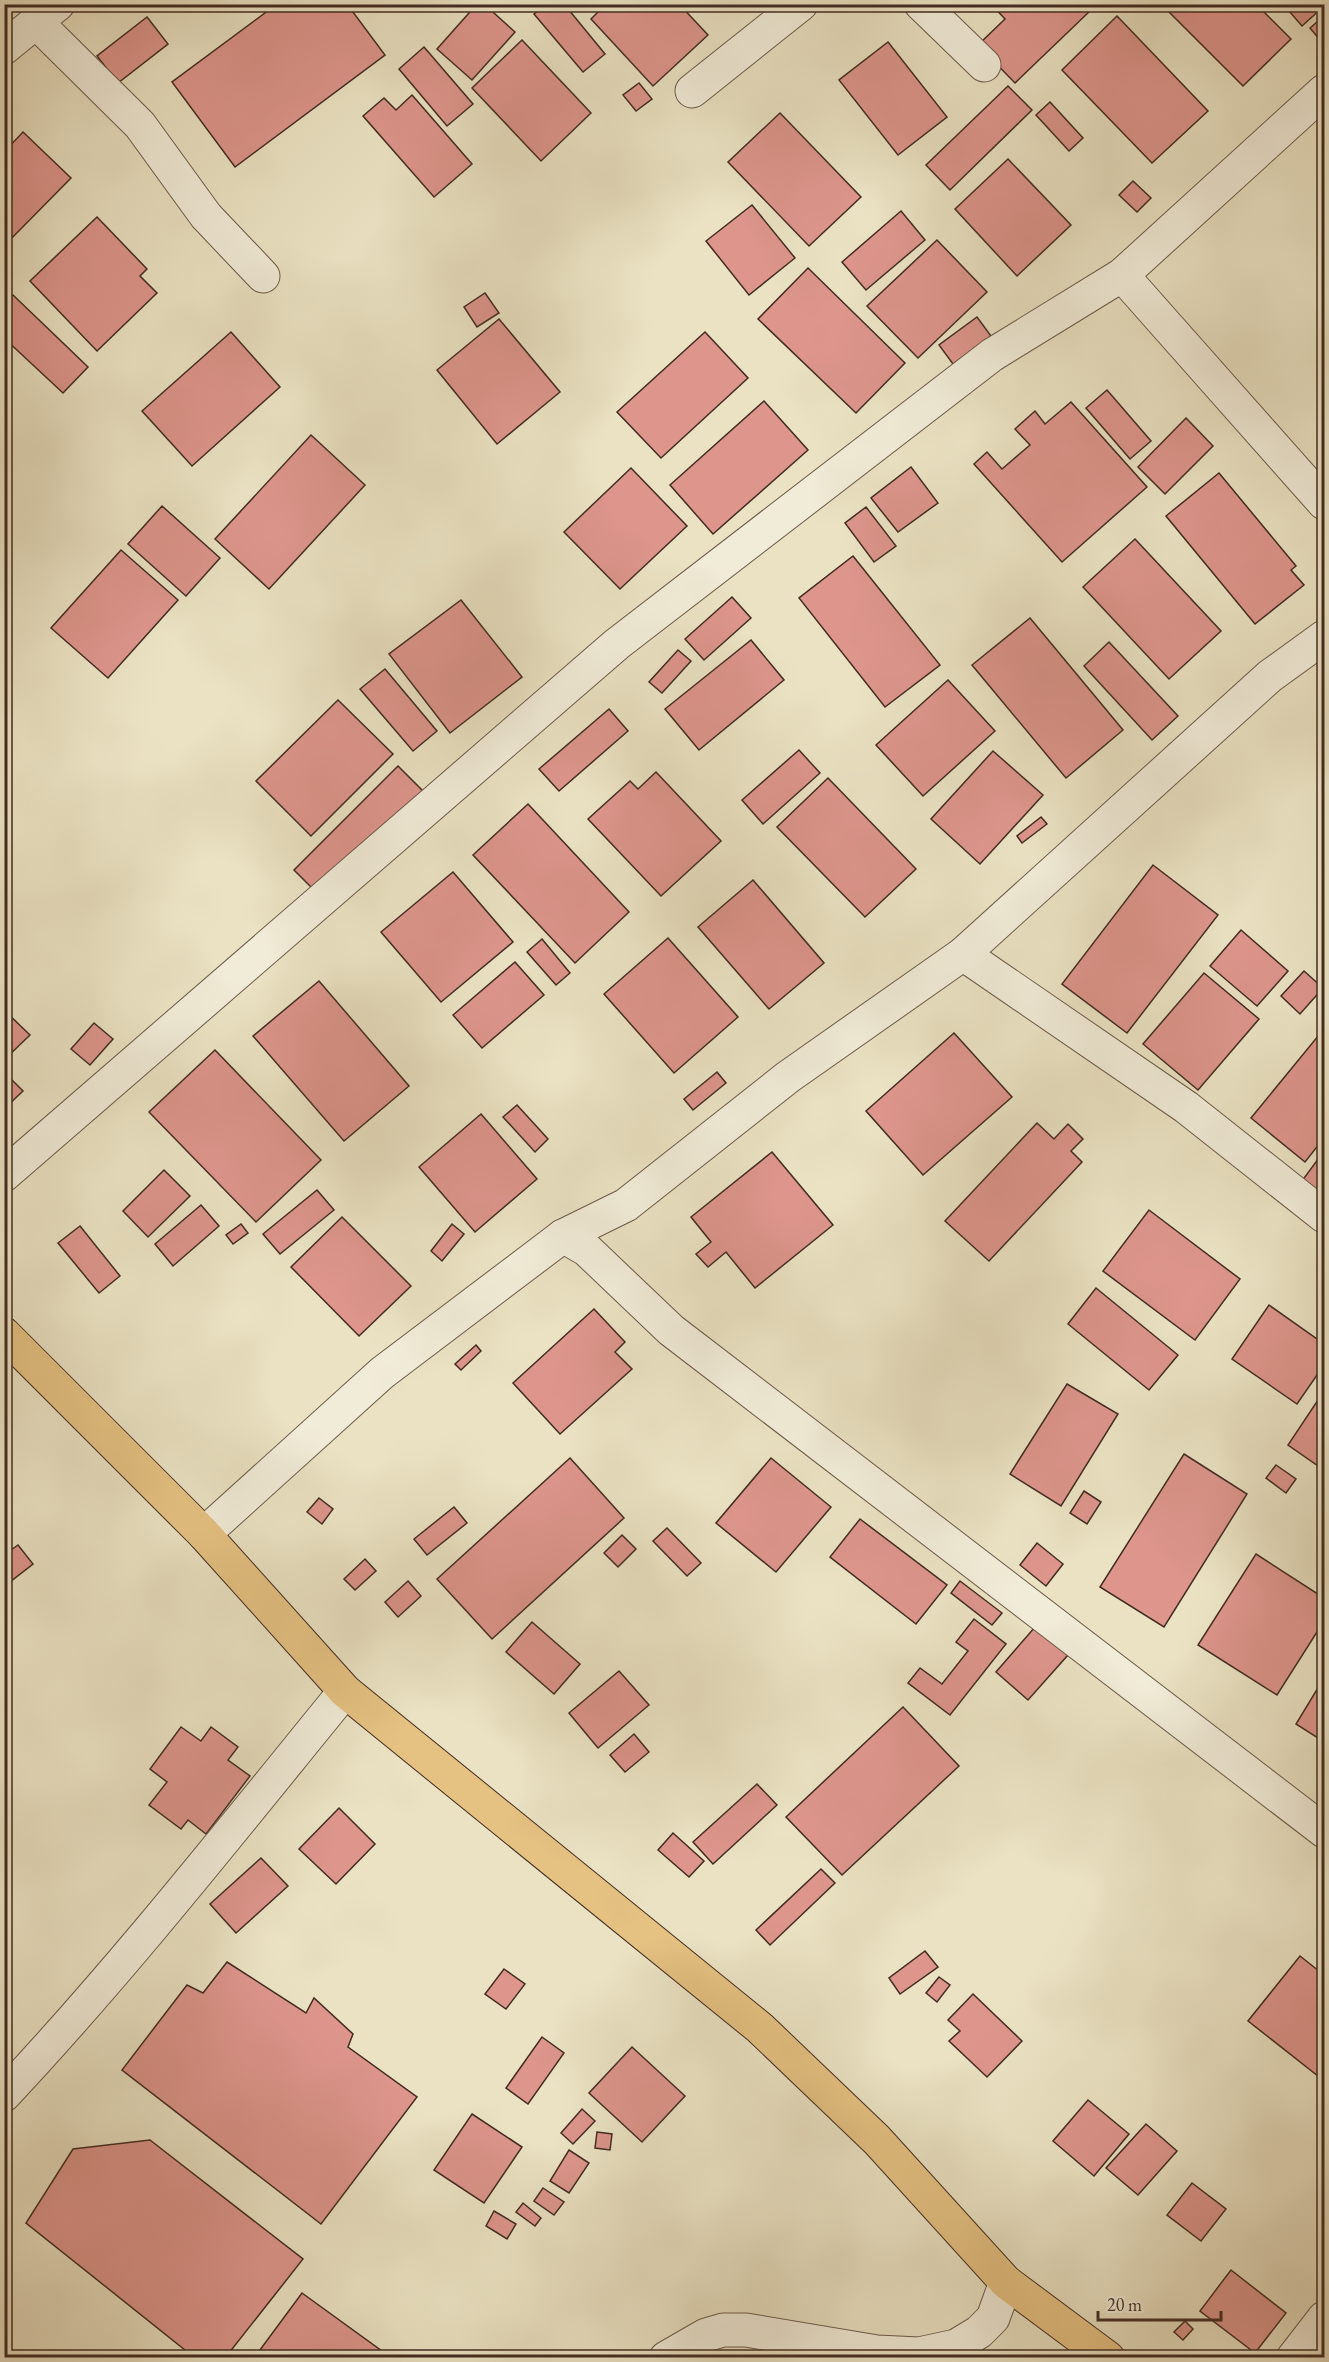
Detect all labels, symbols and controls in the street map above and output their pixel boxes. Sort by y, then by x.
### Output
scale bar [1098,2284,1221,2322]
text: 20 m [1107,2293,1142,2316]

